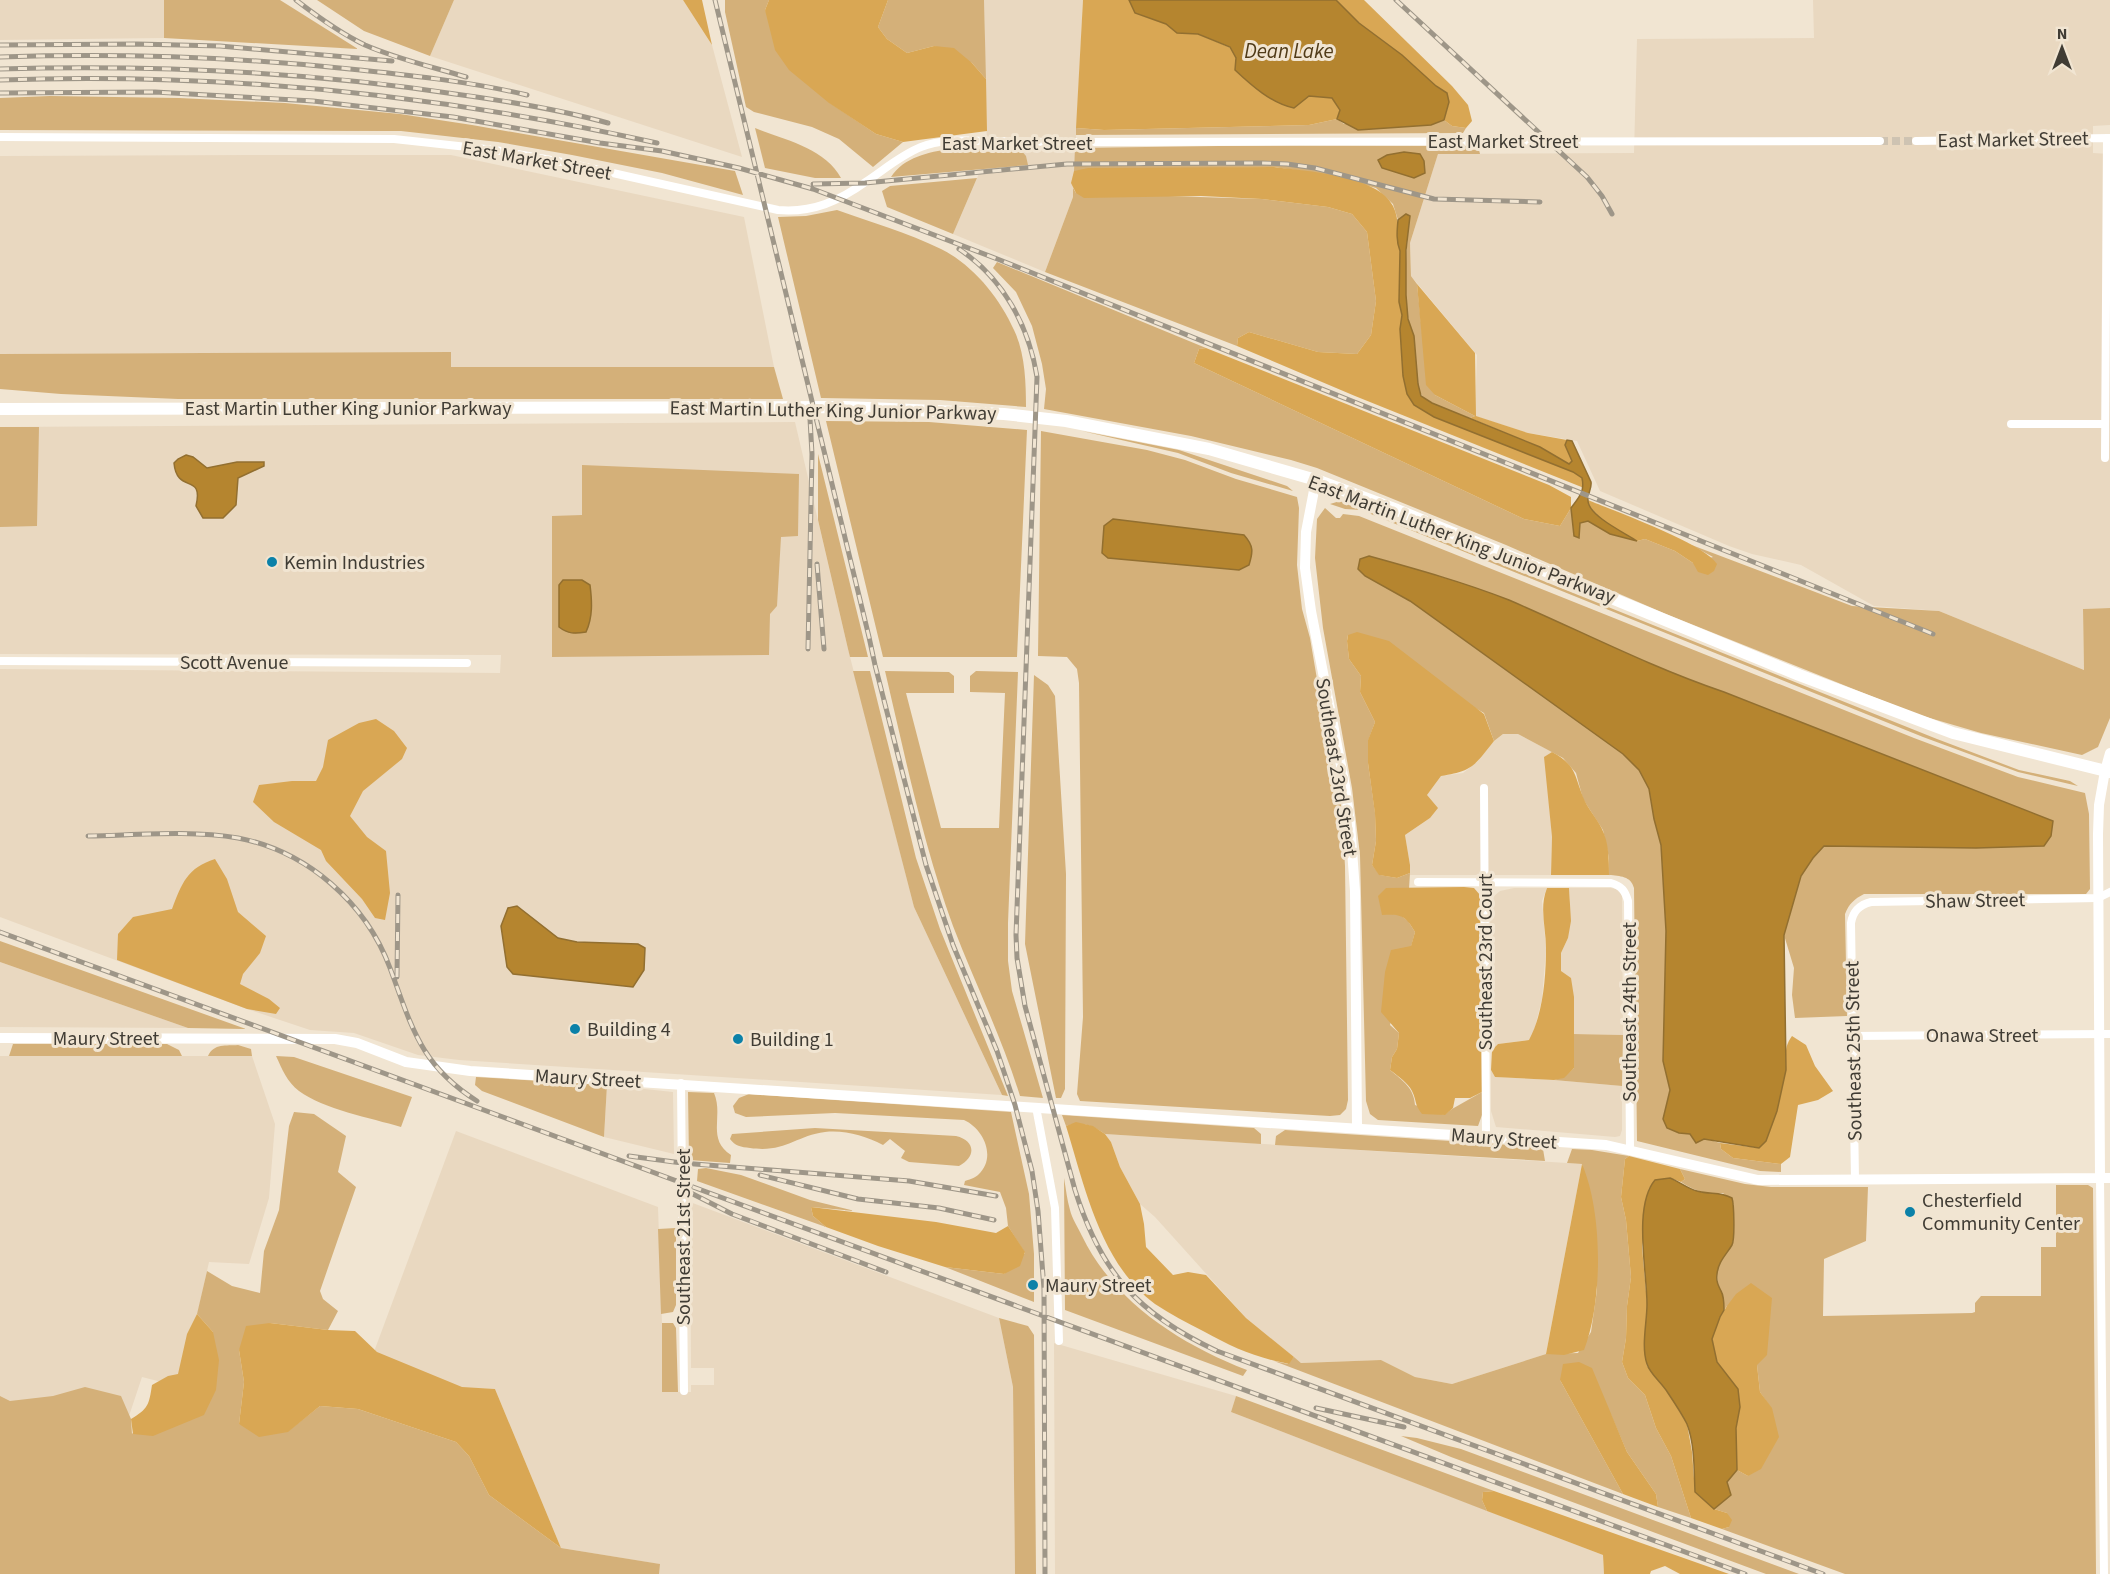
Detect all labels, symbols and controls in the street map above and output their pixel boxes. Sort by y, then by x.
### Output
north arrow [2032,18,2092,78]
text: N [2057,23,2067,45]
water label: Dean Lake [1244,36,1334,66]
street label: East Market Street [1937,125,2089,155]
street label: East Market Street [1427,128,1579,156]
street label: East Market Street [941,130,1093,158]
street label: East Market Street [460,134,614,188]
street label: East Martin Luther King Junior Parkway [669,394,997,428]
street label: East Martin Luther King Junior Parkway [184,395,512,423]
street label: East Martin Luther King Junior Parkway [1304,468,1620,612]
place label: Kemin Industries [284,549,425,577]
marker: Kemin Industries [265,555,279,569]
street label: Scott Avenue [180,649,288,677]
street label: Southeast 23rd Street [1308,676,1364,859]
street label: Southeast 23rd Court [1472,873,1500,1051]
street label: Shaw Street [1925,886,2026,916]
street label: Southeast 24th Street [1616,922,1644,1102]
street label: Southeast 25th Street [1838,960,1870,1141]
place label: Building 4 [587,1016,671,1044]
marker: Building 4 [568,1022,582,1036]
street label: Onawa Street [1926,1022,2039,1050]
street label: Maury Street [53,1025,159,1053]
place label: Building 1 [750,1026,834,1054]
marker: Building 1 [731,1032,745,1046]
street label: Maury Street [534,1062,642,1096]
street label: Maury Street [1450,1121,1558,1157]
street label: Southeast 21st Street [670,1148,698,1326]
place label: Chesterfield Community Center [1922,1187,2080,1238]
marker: Chesterfield Community Center [1903,1205,1917,1219]
place label: Maury Street [1045,1272,1152,1300]
marker: Maury Street [1026,1278,1040,1292]

